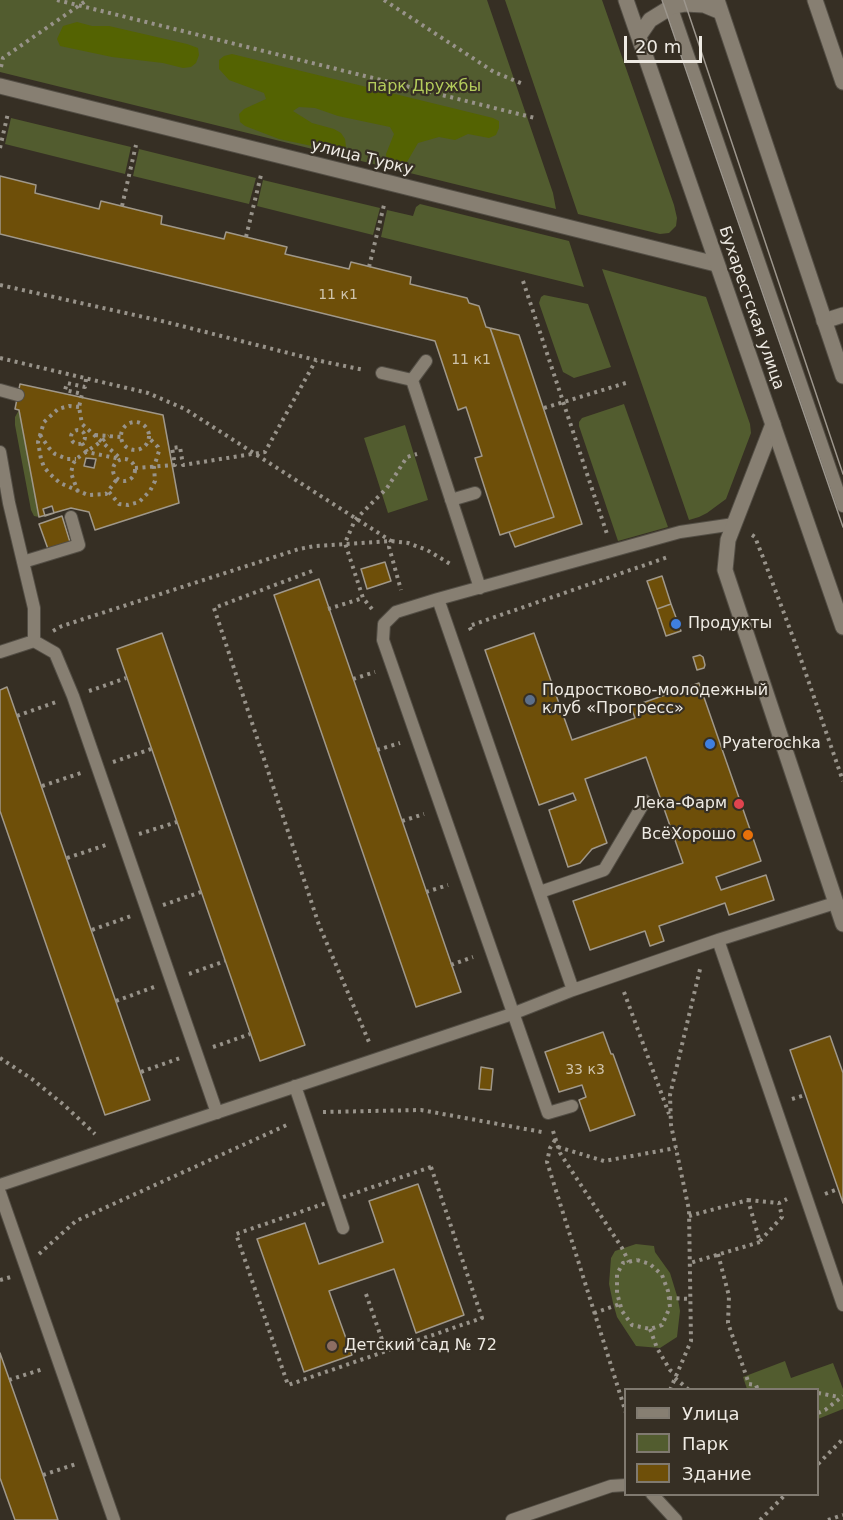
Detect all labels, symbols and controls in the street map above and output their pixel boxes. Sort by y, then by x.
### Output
scale bar [627,24,705,62]
text: 20 m [635,36,681,57]
park label: парк Дружбы [367,77,481,97]
street label: улица Турку [309,136,415,180]
street label: Бухарестская улица [714,224,788,392]
house number: 11 к1 [318,287,358,303]
house number: 11 к1 [451,352,491,368]
place label: Продукты [688,614,772,634]
marker: Продукты [669,617,683,631]
place label: Подростково-молодежный клуб «Прогресс» [542,681,768,719]
marker: Подростково-молодежный клуб «Прогресс» [523,693,537,707]
place label: Pyaterochka [722,734,821,754]
marker: Pyaterochka [703,737,717,751]
place label: Лека-Фарм [634,794,727,814]
marker: Лека-Фарм [732,797,746,811]
place label: ВсёХорошо [641,825,736,845]
marker: ВсёХорошо [741,828,755,842]
house number: 33 к3 [565,1062,605,1078]
place label: Детский сад № 72 [344,1336,497,1356]
marker: Детский сад № 72 [325,1339,339,1353]
legend [624,1388,819,1496]
text: Улица [682,1403,739,1424]
text: Парк [682,1433,729,1454]
text: Здание [682,1463,752,1484]

